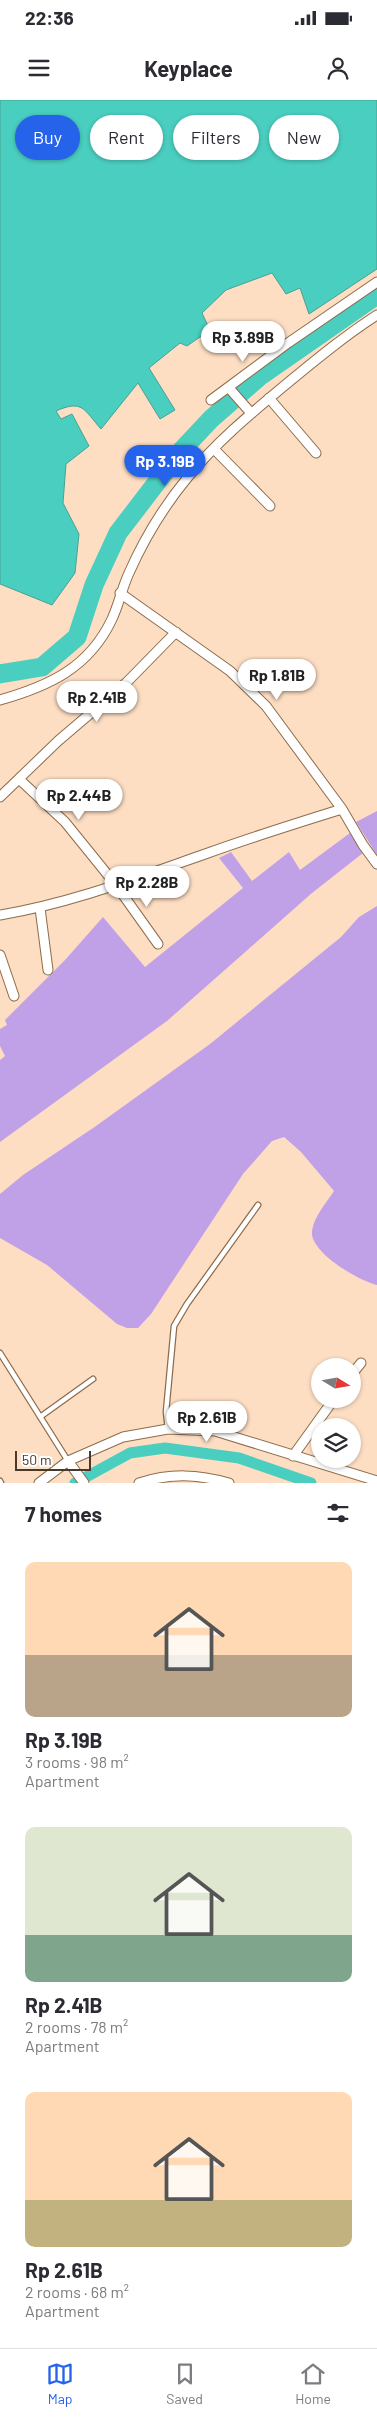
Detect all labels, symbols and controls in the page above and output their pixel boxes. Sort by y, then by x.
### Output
text: 22:36 [25,6,74,29]
icon: menu [25,54,53,82]
icon: person [324,54,352,82]
text: Keyplace [144,55,233,81]
chip: Buy [15,115,80,160]
chip: Rent [90,115,163,160]
chip: Filters [173,115,259,160]
chip: New [269,115,339,160]
pin: Rp 3.89B [191,320,295,363]
text: Rp 3.89B [212,327,274,346]
pin: Rp 3.19B [113,444,217,487]
text: Rp 3.19B [135,451,195,470]
pin: Rp 1.81B [225,658,329,701]
text: Rp 1.81B [249,665,305,684]
pin: Rp 2.41B [45,680,149,723]
text: Rp 2.41B [67,687,127,706]
pin: Rp 2.44B [27,778,131,821]
text: Rp 2.44B [47,785,111,804]
pin: Rp 2.28B [95,866,199,908]
text: Rp 2.28B [116,872,178,891]
north arrow [311,1358,361,1408]
map controls [311,1358,361,1468]
pin: Rp 2.61B [155,1400,259,1443]
text: Rp 2.61B [177,1407,237,1426]
button: layers [311,1418,361,1468]
scale bar [15,1448,91,1471]
text: 50 m [22,1451,51,1468]
icon: filters [324,1499,352,1527]
text: 7 homes [25,1501,102,1526]
icon: home [144,1594,234,1684]
text: Rp 3.19B [25,1727,103,1752]
text: 3 rooms · 98 m² [25,1752,129,1771]
text: Apartment [25,1771,100,1790]
icon: home [144,1859,234,1949]
text: Rp 2.41B [25,1992,103,2017]
text: 2 rooms · 78 m² [25,2017,128,2036]
text: Apartment [25,2036,100,2055]
icon: home [144,2124,234,2214]
text: Rp 2.61B [25,2257,103,2282]
text: 2 rooms · 68 m² [25,2282,129,2301]
text: Apartment [25,2301,100,2320]
tab: Map [46,2360,74,2407]
tab: Saved [166,2360,203,2407]
tab: Home [295,2360,331,2407]

